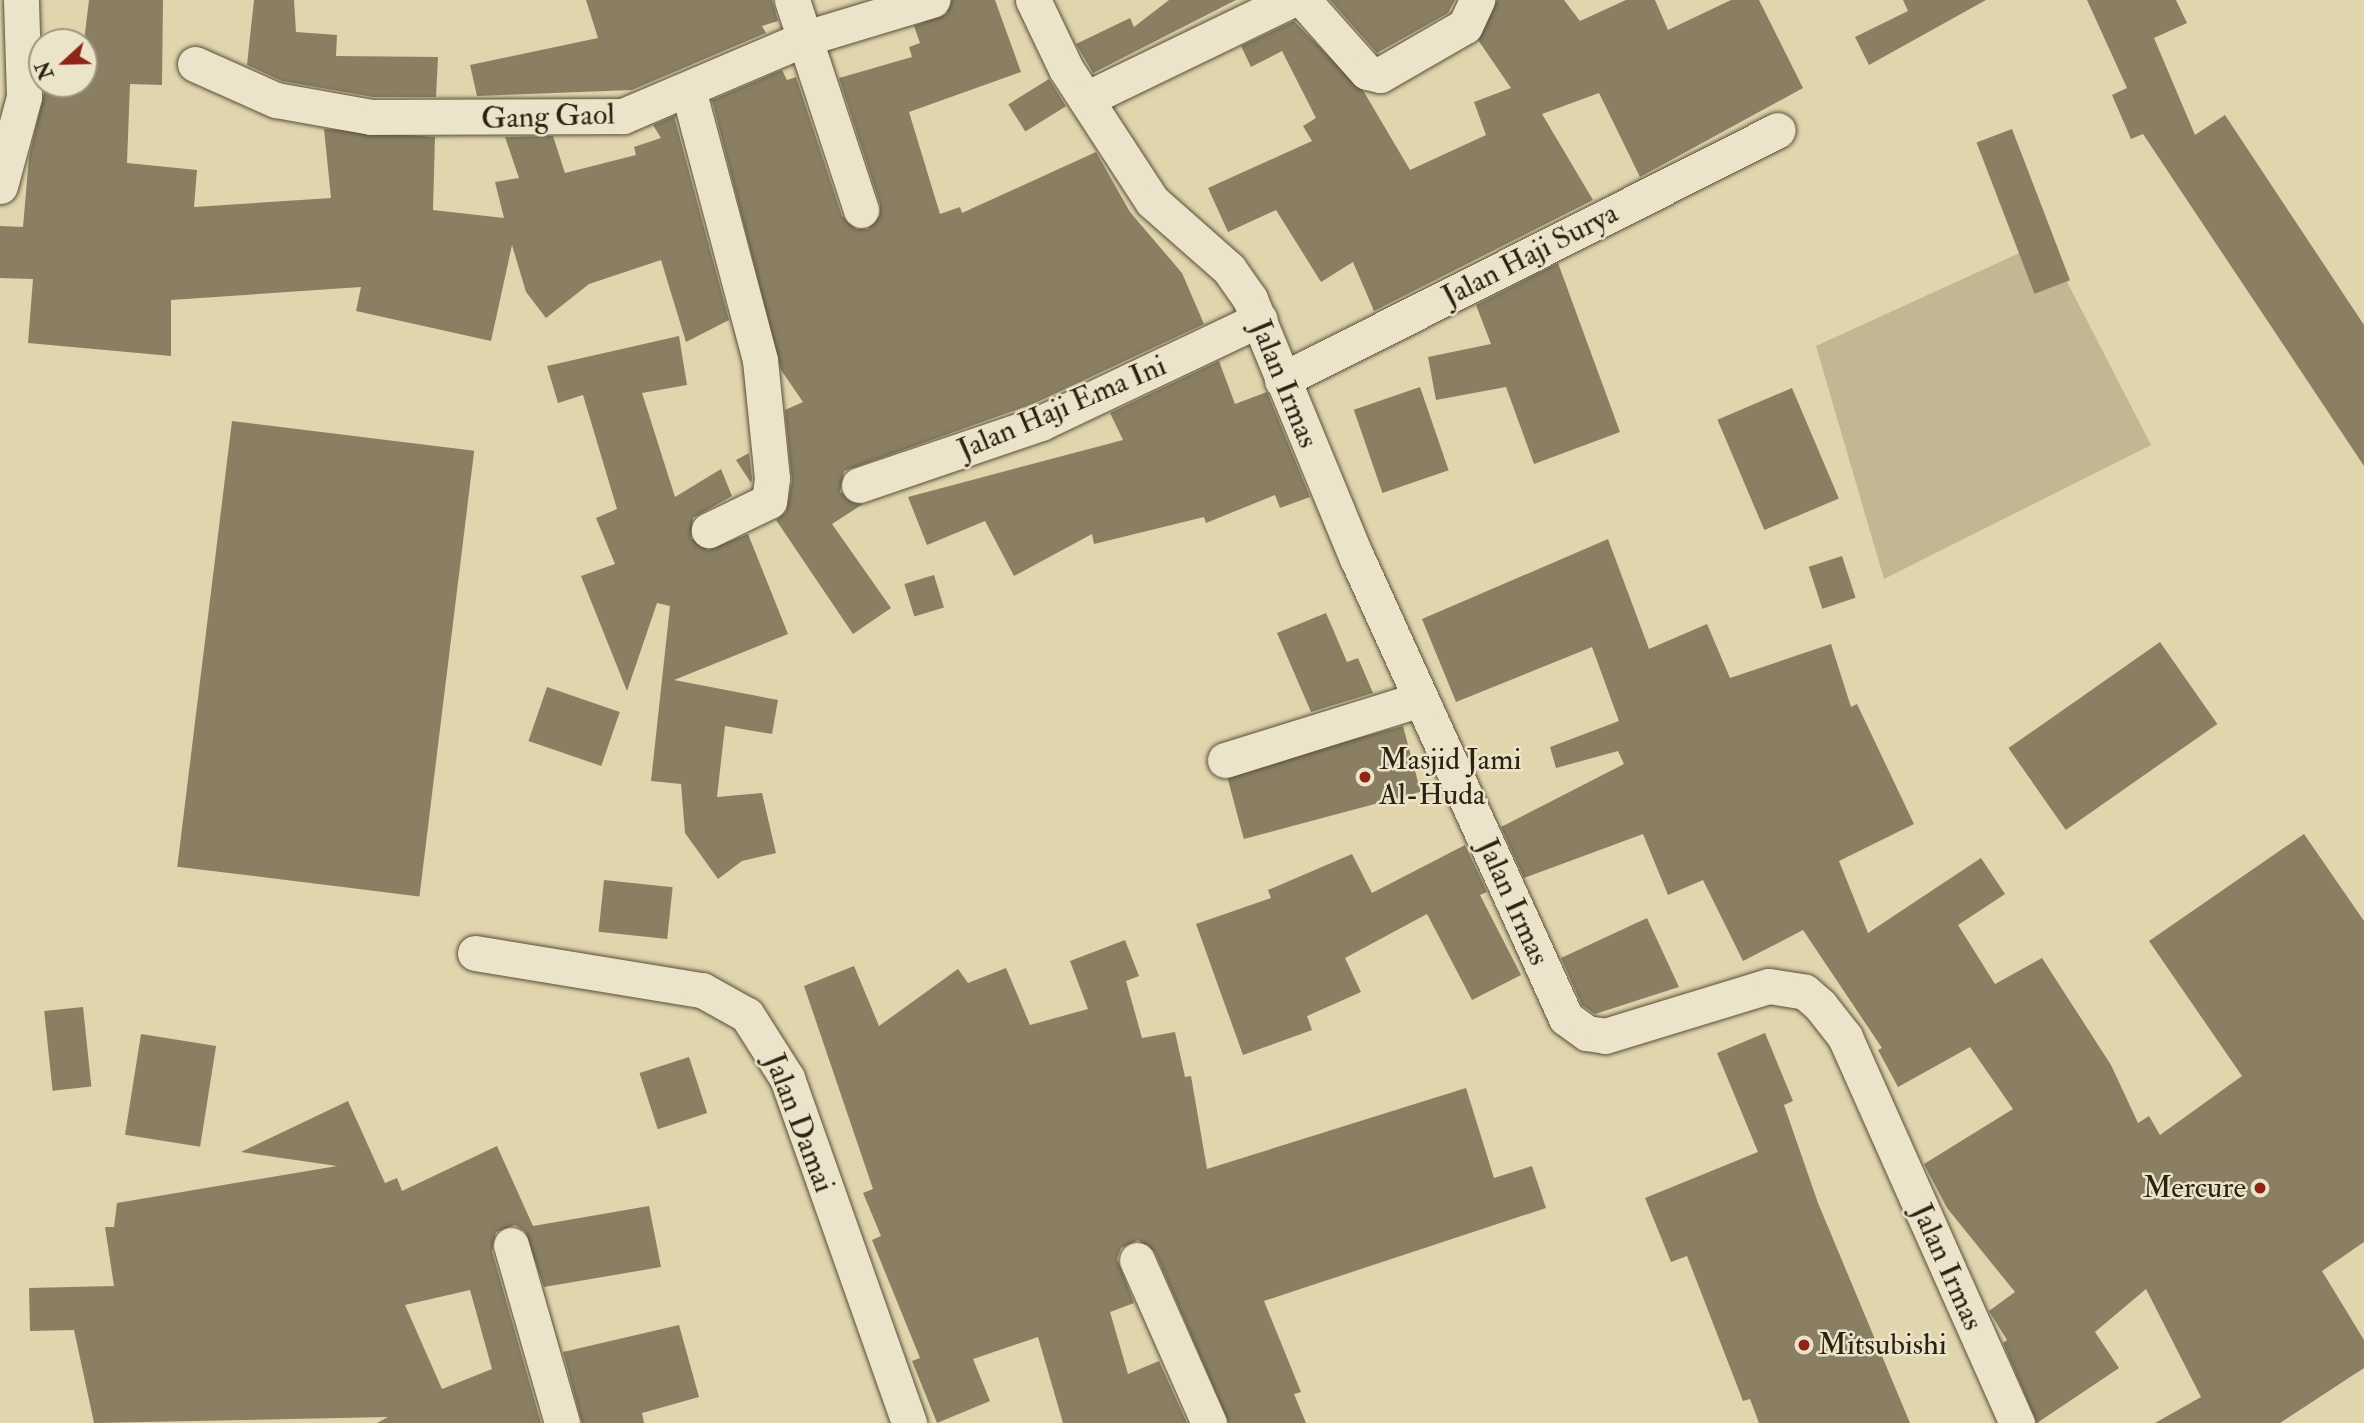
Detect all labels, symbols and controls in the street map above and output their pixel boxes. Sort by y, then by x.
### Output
north arrow [28,28,98,98]
text: N [31,58,60,83]
street label: Gang Gaol [481,97,615,137]
street label: Jalan Haji Surya [1436,195,1624,315]
street label: Jalan Irmas [1242,315,1326,453]
street label: Jalan Haji Ema Ini [952,348,1172,468]
place label: Masjid Jami Al-Huda [1379,742,1521,812]
marker: Masjid Jami Al-Huda [1357,769,1373,785]
street label: Jalan Irmas [1469,833,1557,971]
street label: Jalan Damai [756,1048,842,1198]
place label: Mercure [2143,1170,2246,1206]
marker: Mercure [2252,1180,2268,1196]
street label: Jalan Irmas [1903,1198,1991,1336]
place label: Mitsubishi [1818,1327,1947,1363]
marker: Mitsubishi [1796,1337,1812,1353]

